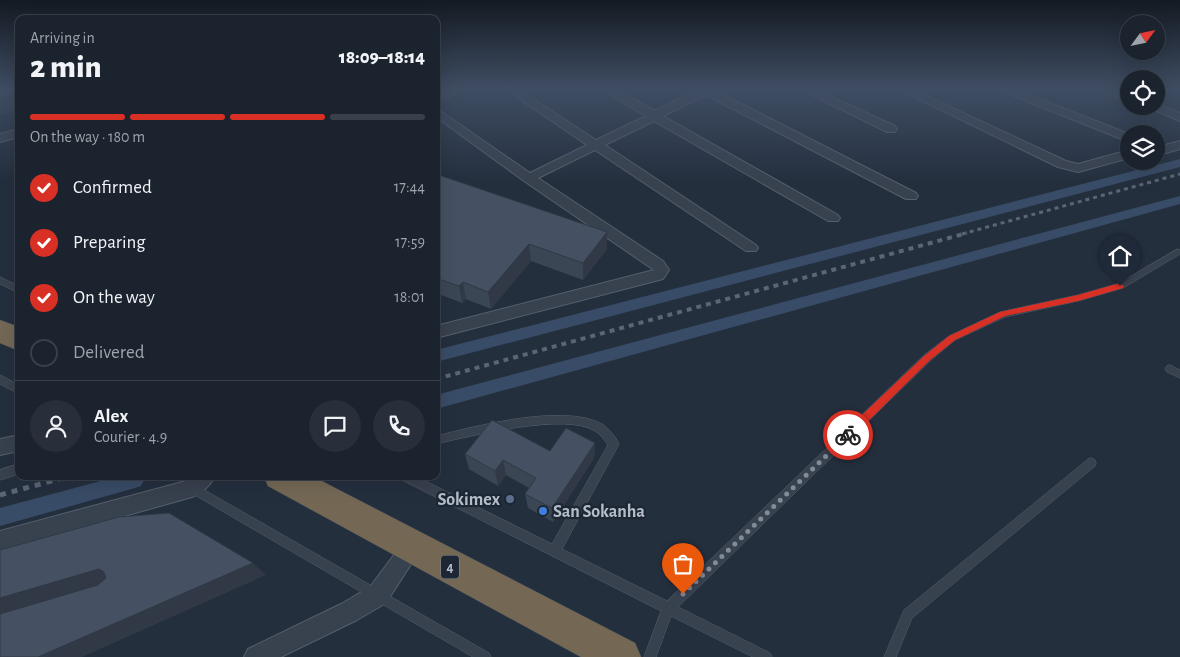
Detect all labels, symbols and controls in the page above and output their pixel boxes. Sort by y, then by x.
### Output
north arrow [1120,15,1165,60]
map controls [1120,15,1165,170]
text: Arriving in [30,30,95,46]
text: 18:09–18:14 [339,48,425,67]
text: 2 min [30,51,102,83]
button: locate [1120,70,1165,115]
button: layers [1120,125,1165,170]
text: On the way · 180 m [30,129,145,145]
icon: check [30,174,58,202]
text: Confirmed [73,178,152,197]
text: 17:44 [394,179,425,195]
icon: check [30,229,58,257]
text: Preparing [73,233,146,252]
text: 17:59 [395,234,425,250]
pin [1099,235,1141,286]
icon: home [1106,242,1134,270]
icon: check [30,284,58,312]
text: On the way [73,288,155,307]
text: 18:01 [394,289,425,305]
text: Delivered [73,343,145,362]
button: person [30,400,82,452]
button: chat [309,400,361,452]
button: phone [373,400,425,452]
text: Alex [94,407,128,426]
courier [823,410,873,460]
icon: bike [834,421,862,449]
text: Courier · 4.9 [94,429,167,445]
place label: Sokimex [438,491,501,509]
marker: Sokimex [504,493,516,505]
place label: San Sokanha [553,503,645,521]
marker: San Sokanha [537,505,549,517]
pin [662,543,704,594]
icon: bag [669,550,697,578]
road number: 4 [441,556,459,578]

